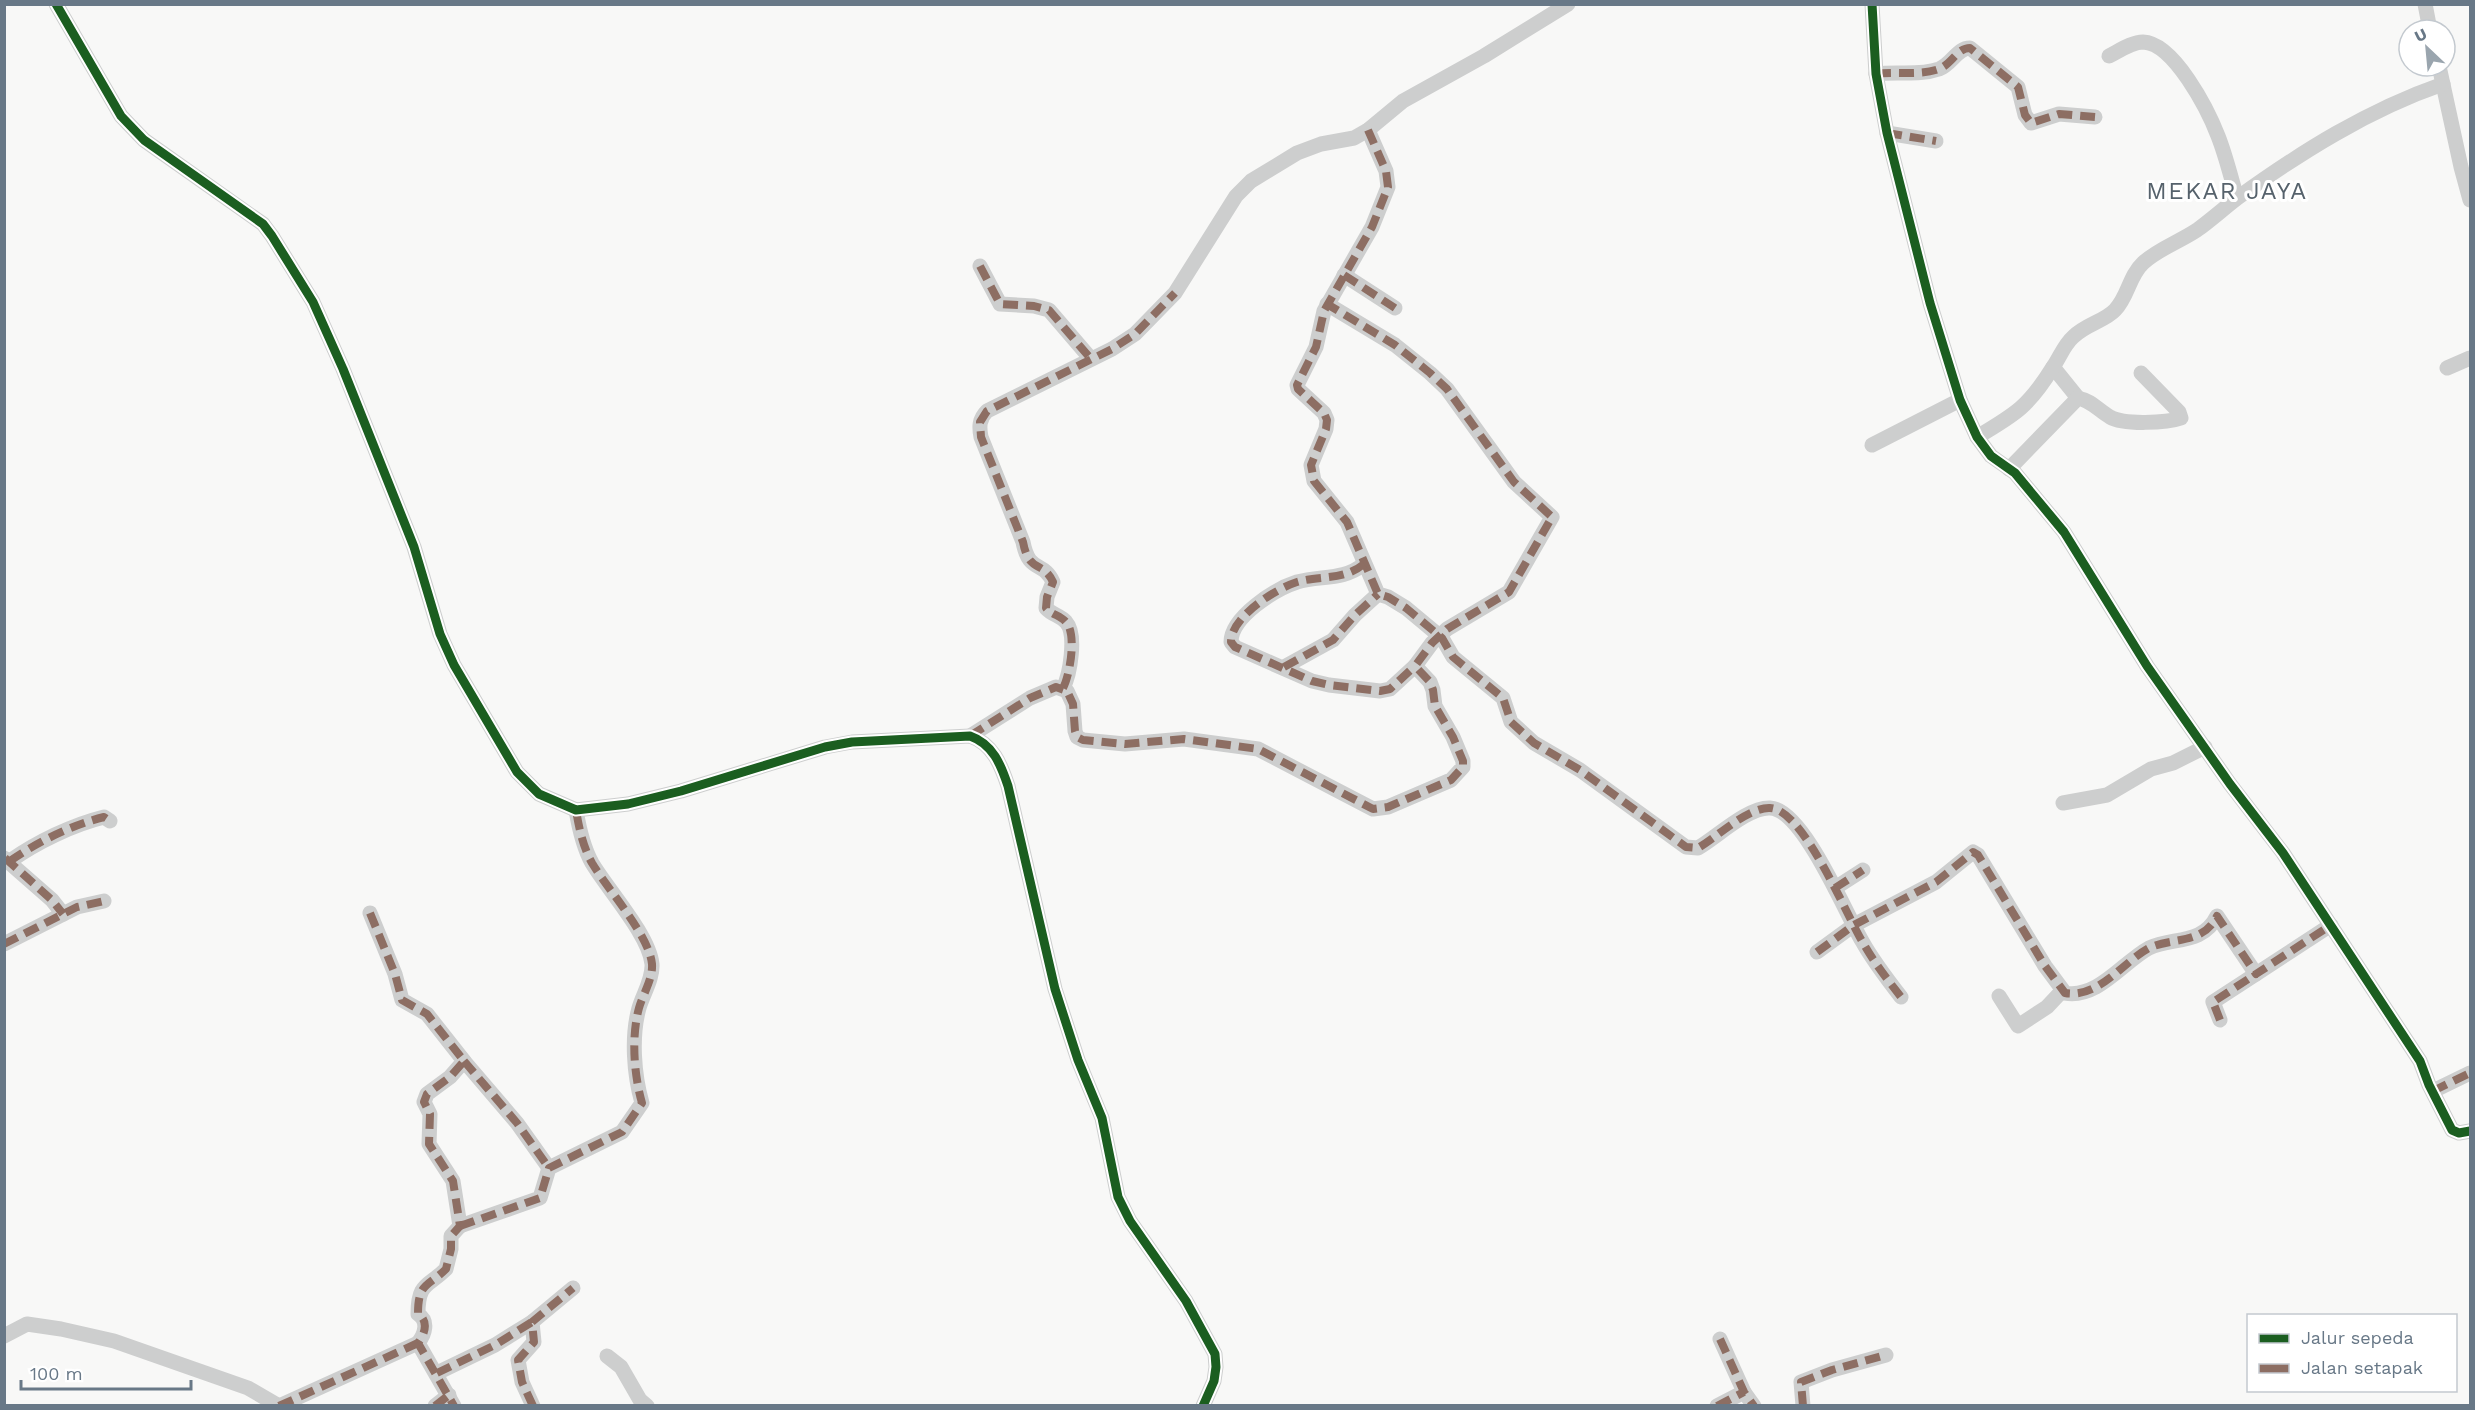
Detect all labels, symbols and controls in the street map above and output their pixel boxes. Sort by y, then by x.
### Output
north arrow [2397,18,2457,78]
text: U [2411,24,2430,46]
district label: MEKAR JAYA [2146,177,2308,205]
legend [2247,1314,2457,1392]
text: Jalur sepeda [2301,1327,2414,1348]
scale bar [21,1353,190,1391]
text: Jalan setapak [2301,1357,2423,1378]
text: 100 m [30,1363,83,1384]

